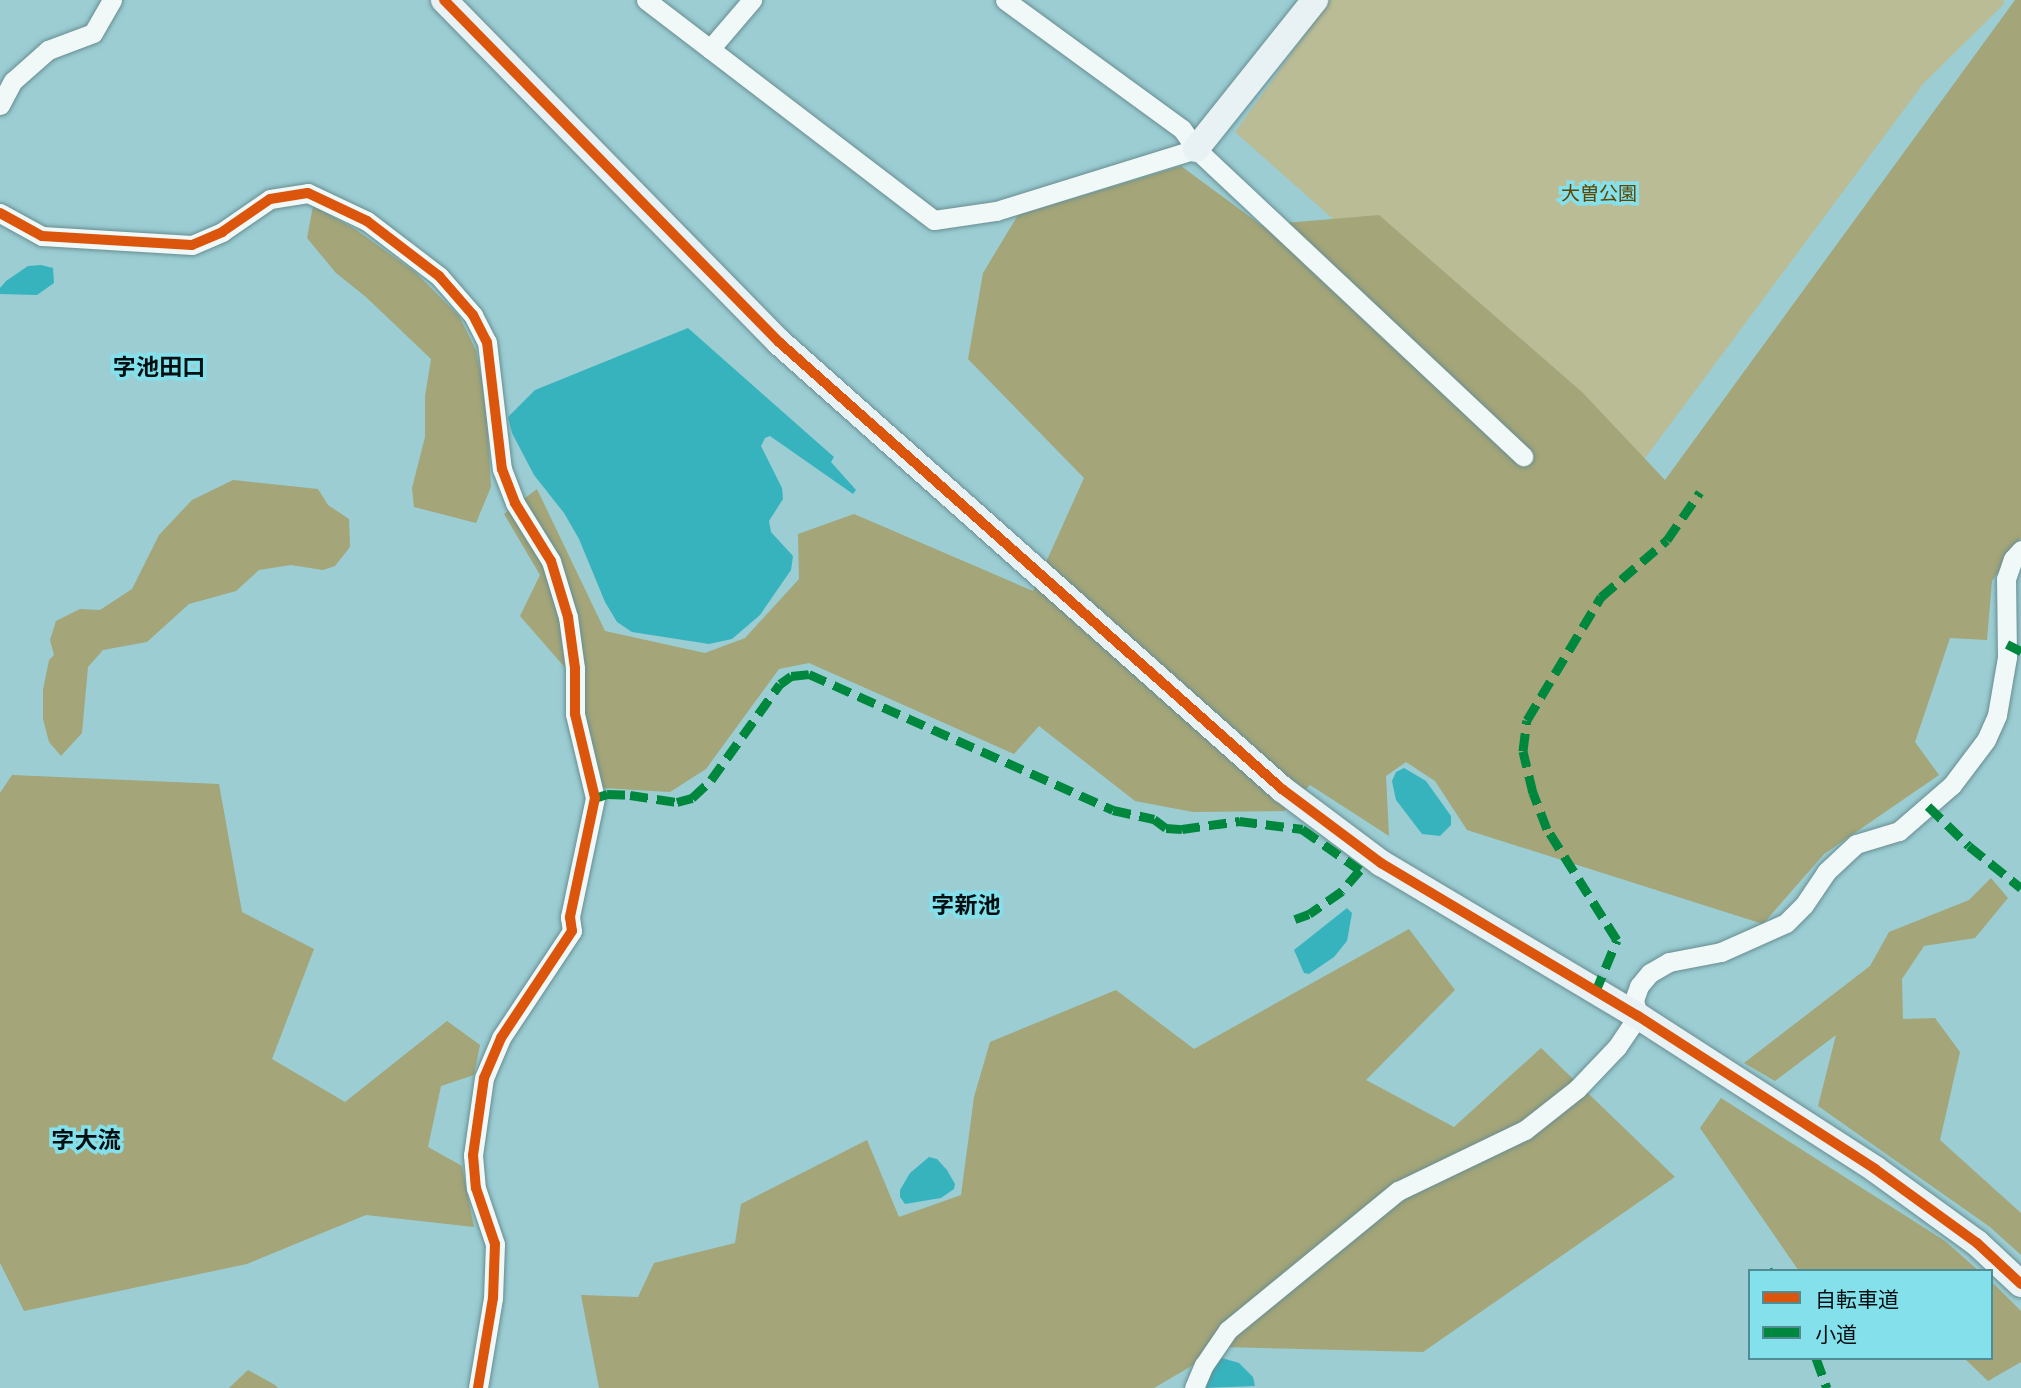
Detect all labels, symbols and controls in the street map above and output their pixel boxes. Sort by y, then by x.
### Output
park label: 大曽公園 [1561,183,1637,205]
district label: 字池田口 [113,353,205,381]
district label: 字新池 [932,891,1000,919]
district label: 字大流 [52,1126,120,1154]
legend [1748,1269,1993,1360]
text: 自転車道 [1815,1286,1899,1313]
text: 小道 [1815,1321,1857,1348]

